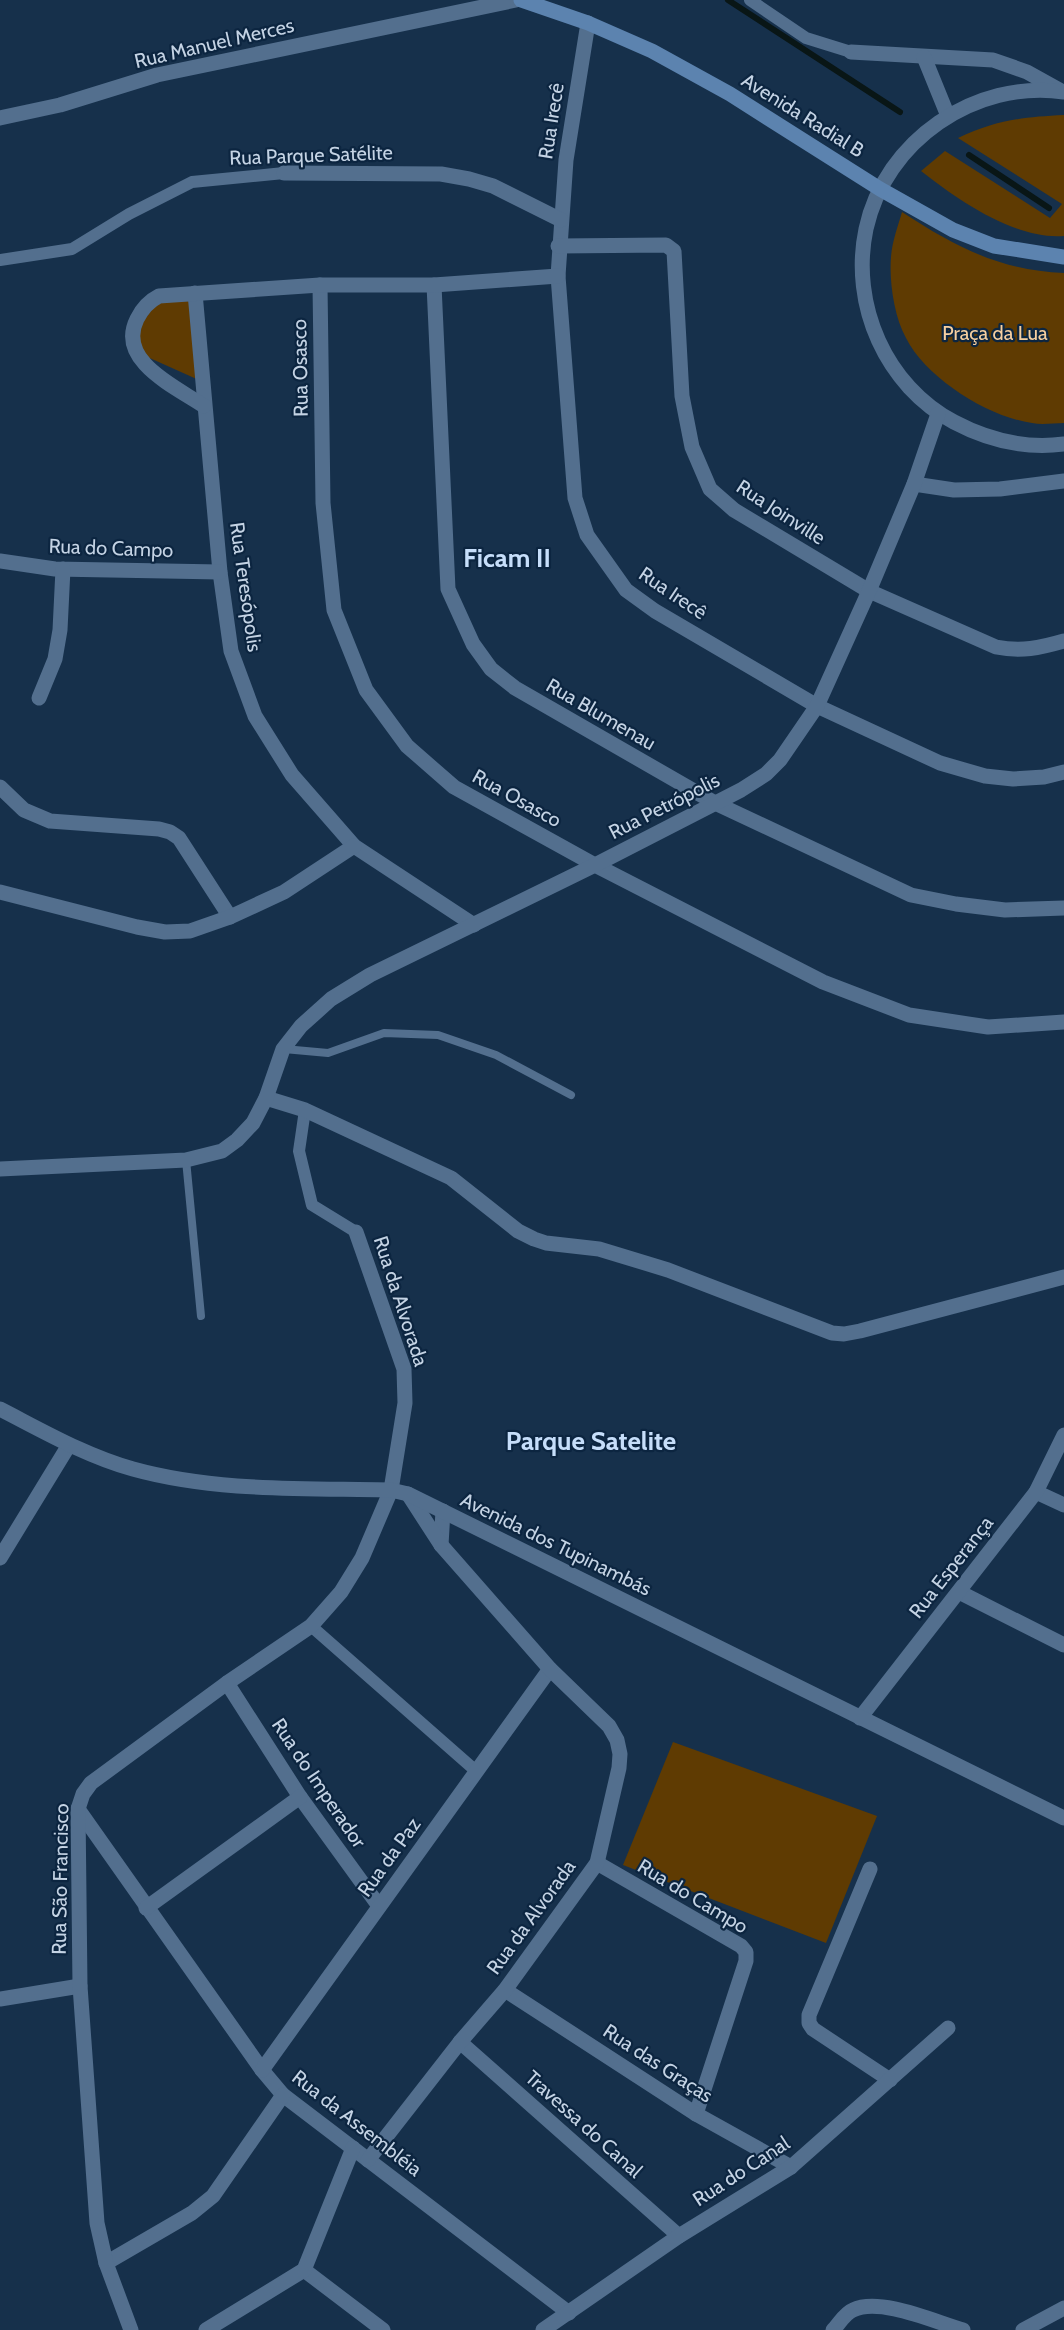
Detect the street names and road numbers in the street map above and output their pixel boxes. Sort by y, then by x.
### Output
street label: Rua Manuel Merces [132,13,296,73]
street label: Avenida Radial B [737,68,869,162]
street label: Rua Irecê [533,81,569,161]
street label: Rua Parque Satélite [229,140,393,170]
street label: Rua Osasco [287,319,313,417]
street label: Rua Joinville [732,474,830,550]
street label: Rua Teresópolis [225,521,267,653]
street label: Rua do Campo [48,534,174,562]
street label: Rua Irecê [634,562,712,624]
street label: Rua Blumenau [542,673,660,755]
street label: Rua Osasco [468,764,566,832]
street label: Rua Petrópolis [605,768,723,844]
street label: Rua da Alvorada [369,1233,433,1370]
street label: Avenida dos Tupinambás [457,1487,655,1601]
street label: Rua Esperança [904,1511,998,1623]
street label: Rua do Imperador [267,1714,372,1853]
street label: Rua São Francisco [47,1803,73,1955]
street label: Rua da Paz [352,1813,426,1901]
street label: Rua do Campo [633,1854,753,1938]
street label: Rua da Alvorada [481,1855,581,1979]
street label: Rua das Graças [599,2019,717,2107]
street label: Rua da Assembléia [287,2065,427,2181]
street label: Travessa do Canal [521,2065,648,2183]
street label: Rua do Canal [688,2131,794,2211]

